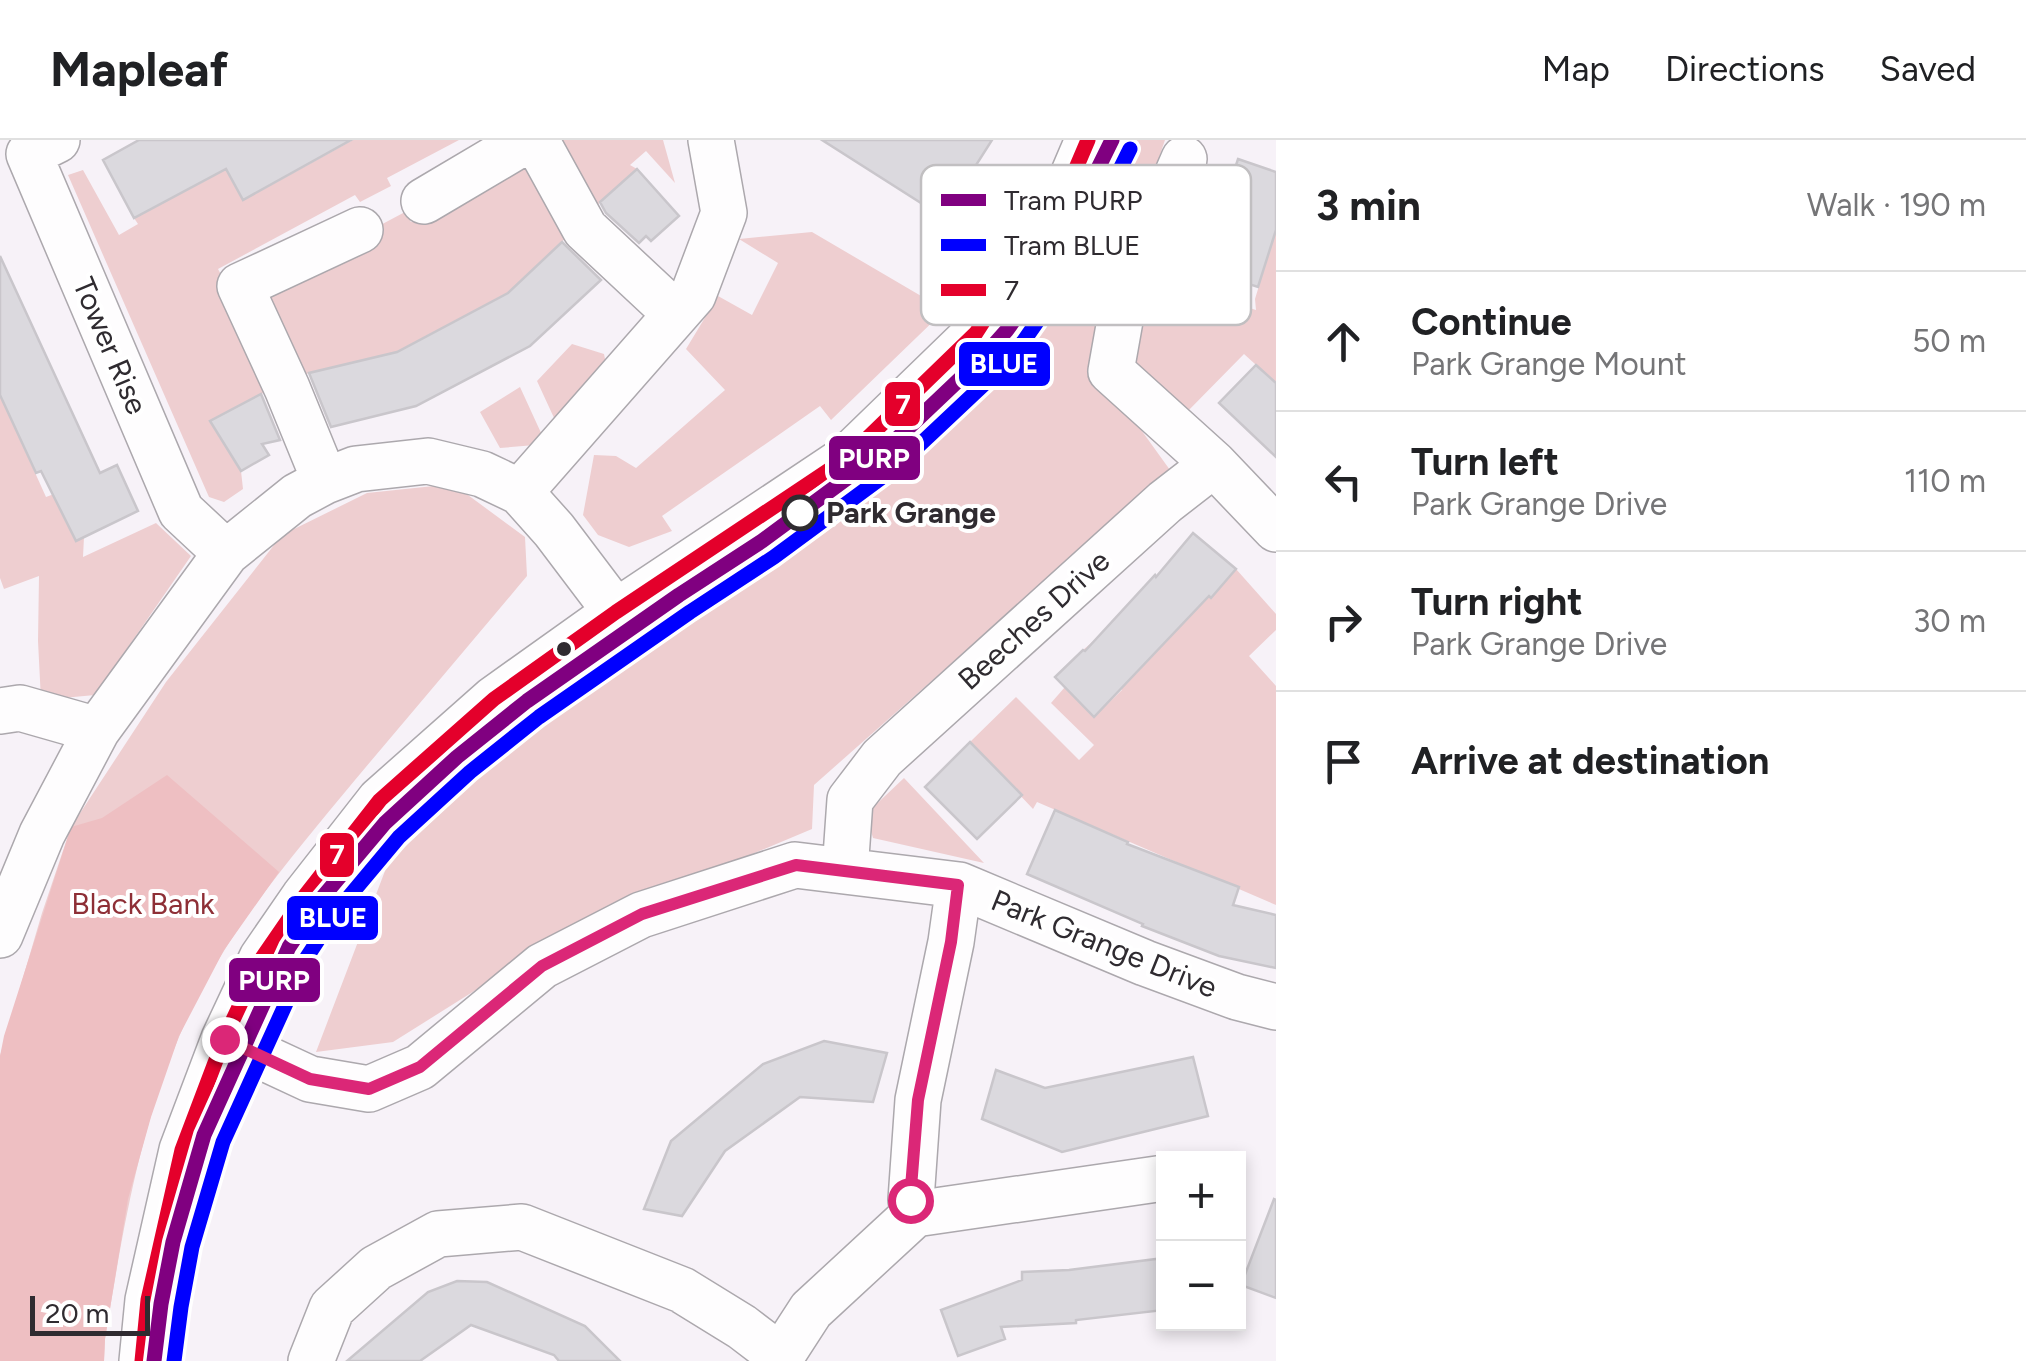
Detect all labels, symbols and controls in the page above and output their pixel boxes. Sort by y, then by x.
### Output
text: Mapleaf [50,40,228,98]
text: Map [1542,48,1610,90]
text: Directions [1665,48,1825,90]
text: Saved [1880,48,1976,90]
legend [921,165,1251,325]
text: 3 min [1316,180,1421,231]
text: Tram PURP [1004,183,1142,217]
text: Walk · 190 m [1807,186,1986,224]
text: Tram BLUE [1004,228,1141,262]
street label: Tower Rise [65,272,156,420]
text: 7 [1004,273,1019,307]
text: Continue [1411,299,1572,345]
icon: ahead [1316,314,1371,369]
text: 50 m [1912,322,1986,360]
line badge: BLUE [957,340,1052,388]
text: Park Grange Mount [1411,345,1687,383]
text: BLUE [970,346,1038,380]
line badge: 7 [883,380,922,428]
text: 7 [895,387,911,421]
line badge: PURP [827,434,922,482]
text: Turn left [1411,439,1559,485]
text: PURP [838,441,910,475]
icon: left [1316,454,1371,509]
text: 110 m [1904,462,1986,500]
text: Park Grange Drive [1411,485,1667,523]
place label: Park Grange [826,494,996,531]
marker: Park Grange [783,496,817,530]
street label: Beeches Drive [950,542,1117,697]
text: Turn right [1411,579,1583,625]
icon: right [1316,594,1371,649]
text: 30 m [1913,602,1986,640]
text: Park Grange Drive [1411,625,1667,663]
unlabelled marker [554,639,574,659]
icon: arrive [1316,734,1371,789]
text: Arrive at destination [1411,738,1769,784]
line badge: 7 [318,831,356,879]
text: 7 [329,837,345,871]
street label: Park Grange Drive [986,881,1222,1006]
park label: Black Bank [71,885,215,922]
line badge: BLUE [285,894,380,942]
text: BLUE [299,900,367,934]
line badge: PURP [227,956,322,1004]
text: PURP [238,963,310,997]
route end [202,1017,248,1063]
map controls [1156,1151,1246,1331]
button: + [1156,1151,1246,1241]
route start [888,1178,934,1224]
button: − [1156,1241,1246,1331]
scale bar [30,1291,150,1336]
text: 20 m [45,1296,109,1330]

